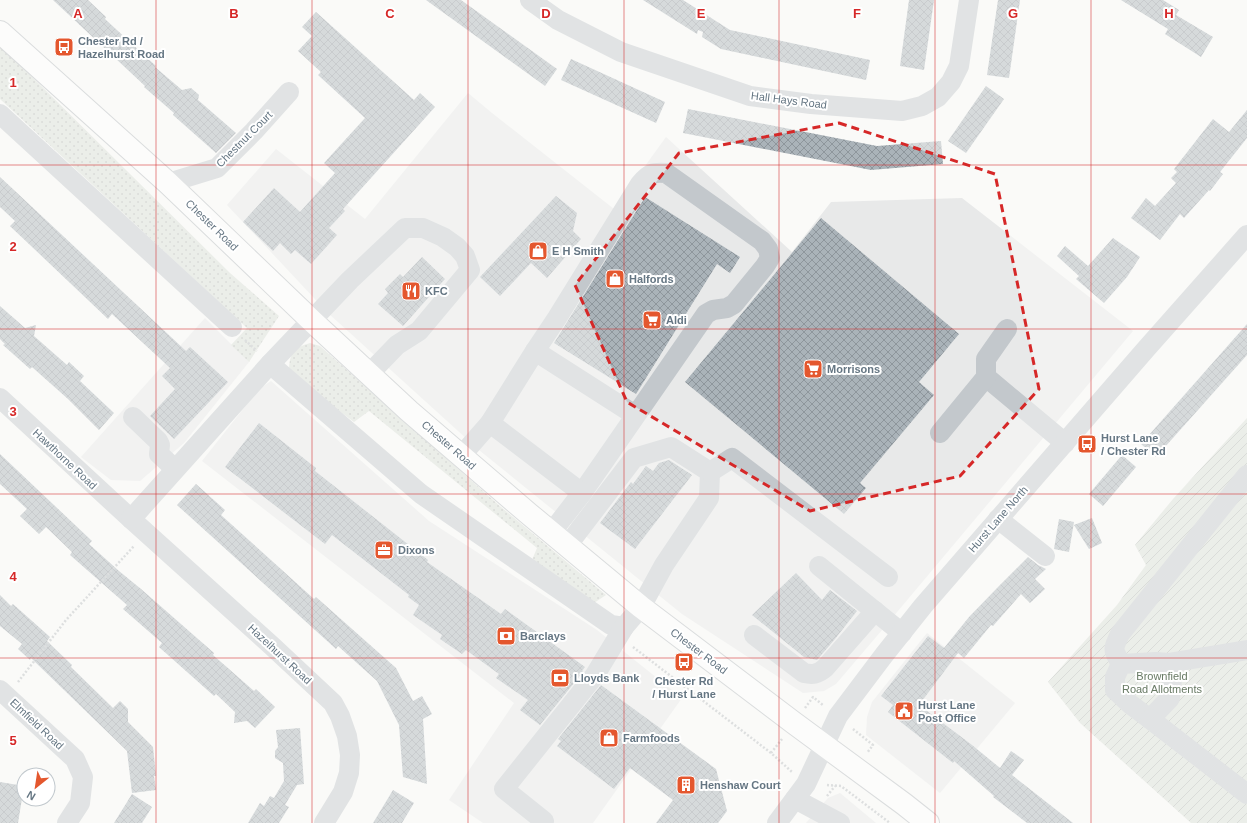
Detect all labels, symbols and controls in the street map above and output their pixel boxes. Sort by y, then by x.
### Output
text: A [73,6,83,21]
text: B [229,6,239,21]
text: C [385,6,395,21]
text: D [541,6,551,21]
text: E [697,6,706,21]
text: F [853,6,861,21]
text: G [1008,6,1018,21]
text: H [1164,6,1174,21]
place label: Chester Rd / Hazelhurst Road [78,35,165,60]
bus stop icon: Chester Rd / Hazelhurst Road [53,36,75,58]
text: 1 [9,75,17,90]
street label: Hall Hays Road [750,89,828,111]
street label: Chestnut Court [214,109,274,169]
street label: Chester Road [183,197,241,253]
text: 2 [9,239,17,254]
shop icon: E H Smith [527,240,549,262]
place label: E H Smith [552,245,604,257]
shop icon: Halfords [604,268,626,290]
place label: Halfords [629,273,674,285]
restaurant icon: KFC [400,280,422,302]
place label: KFC [425,285,448,297]
supermarket icon: Aldi [641,309,663,331]
place label: Aldi [666,314,687,326]
supermarket icon: Morrisons [802,358,824,380]
place label: Morrisons [827,363,880,375]
text: 3 [9,404,17,419]
street label: Chester Road [419,418,479,472]
street label: Hawthorne Road [31,426,99,492]
place label: Hurst Lane / Chester Rd [1101,432,1166,457]
bus stop icon: Hurst Lane / Chester Rd [1076,433,1098,455]
street label: Hurst Lane North [966,483,1030,555]
office icon: Dixons [373,539,395,561]
place label: Dixons [398,544,435,556]
text: 4 [9,569,17,584]
street label: Hazelhurst Road [246,622,314,686]
bank icon: Barclays [495,625,517,647]
street label: Chester Road [668,626,730,676]
place label: Barclays [520,630,566,642]
bus stop icon: Chester Rd / Hurst Lane [673,651,695,673]
bank icon: Lloyds Bank [549,667,571,689]
park label: Brownfield Road Allotments [1122,670,1203,695]
place label: Lloyds Bank [574,672,640,684]
place label: Chester Rd / Hurst Lane [652,675,716,700]
street label: Elmfield Road [8,696,66,752]
place label: Hurst Lane Post Office [918,699,976,724]
public building icon: Hurst Lane Post Office [893,700,915,722]
shop icon: Farmfoods [598,727,620,749]
place label: Farmfoods [623,732,680,744]
text: 5 [9,733,17,748]
north arrow [16,767,56,807]
building icon: Henshaw Court [675,774,697,796]
place label: Henshaw Court [700,779,781,791]
text: N [25,788,37,803]

